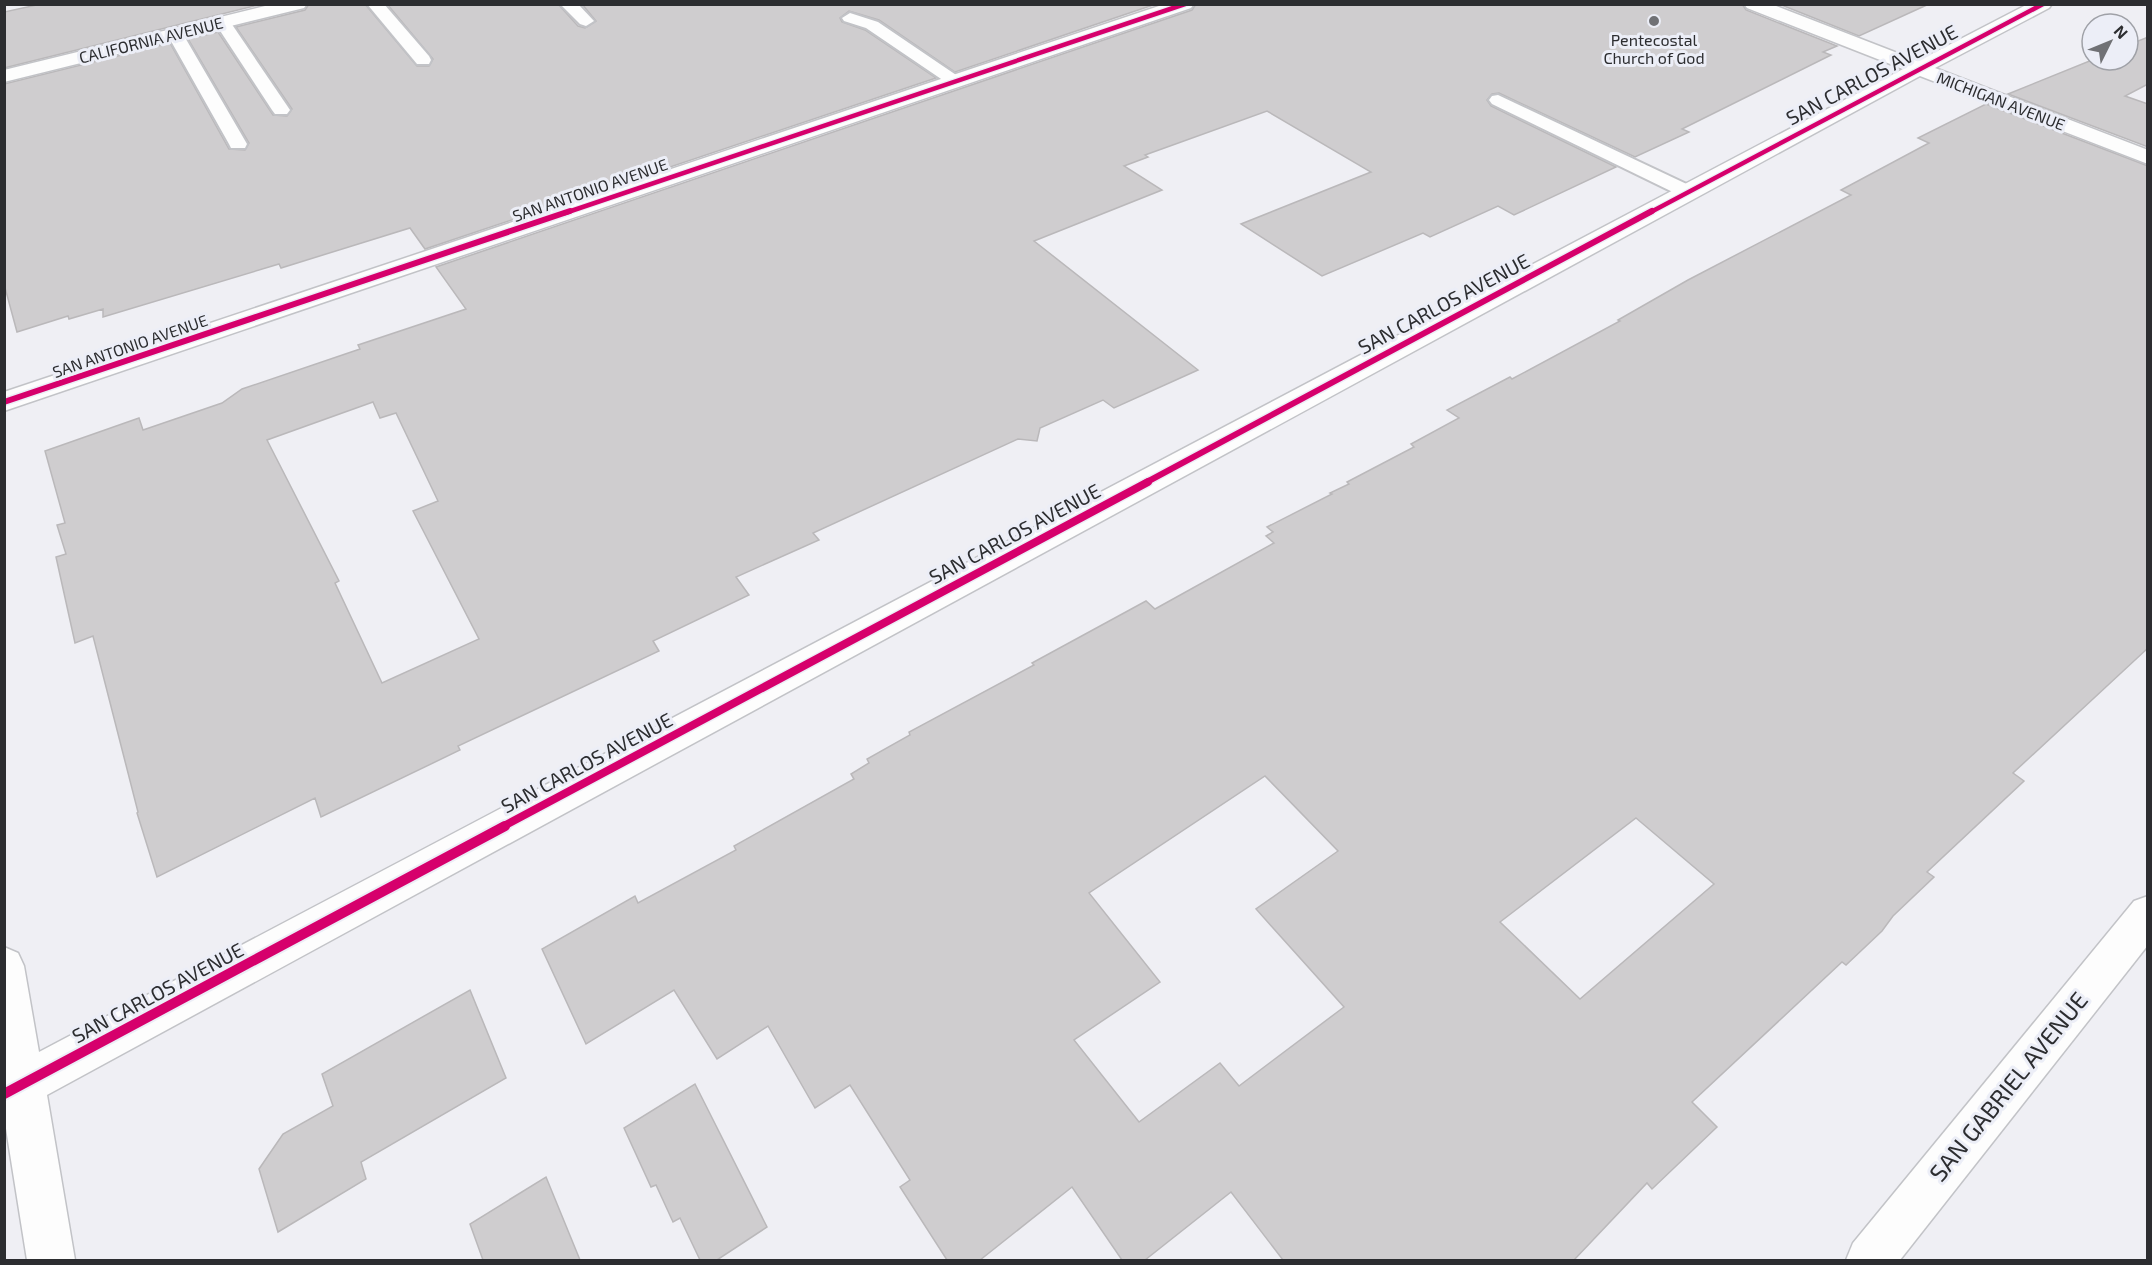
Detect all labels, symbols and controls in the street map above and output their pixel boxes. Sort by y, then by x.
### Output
street label: CALIFORNIA AVENUE [77,12,225,67]
north arrow [2080,12,2140,72]
marker: Pentecostal Church of God [1647,14,1661,28]
street label: SAN CARLOS AVENUE [1782,19,1961,129]
text: N [2110,21,2132,42]
place label: Pentecostal Church of God [1603,30,1705,67]
street label: MICHIGAN AVENUE [1934,67,2068,134]
street label: SAN ANTONIO AVENUE [510,154,670,225]
street label: SAN CARLOS AVENUE [1354,248,1533,358]
street label: SAN ANTONIO AVENUE [50,310,210,381]
street label: SAN CARLOS AVENUE [925,478,1104,588]
street label: SAN CARLOS AVENUE [497,707,676,817]
street label: SAN CARLOS AVENUE [68,937,247,1047]
street label: SAN GABRIEL AVENUE [1923,986,2093,1187]

